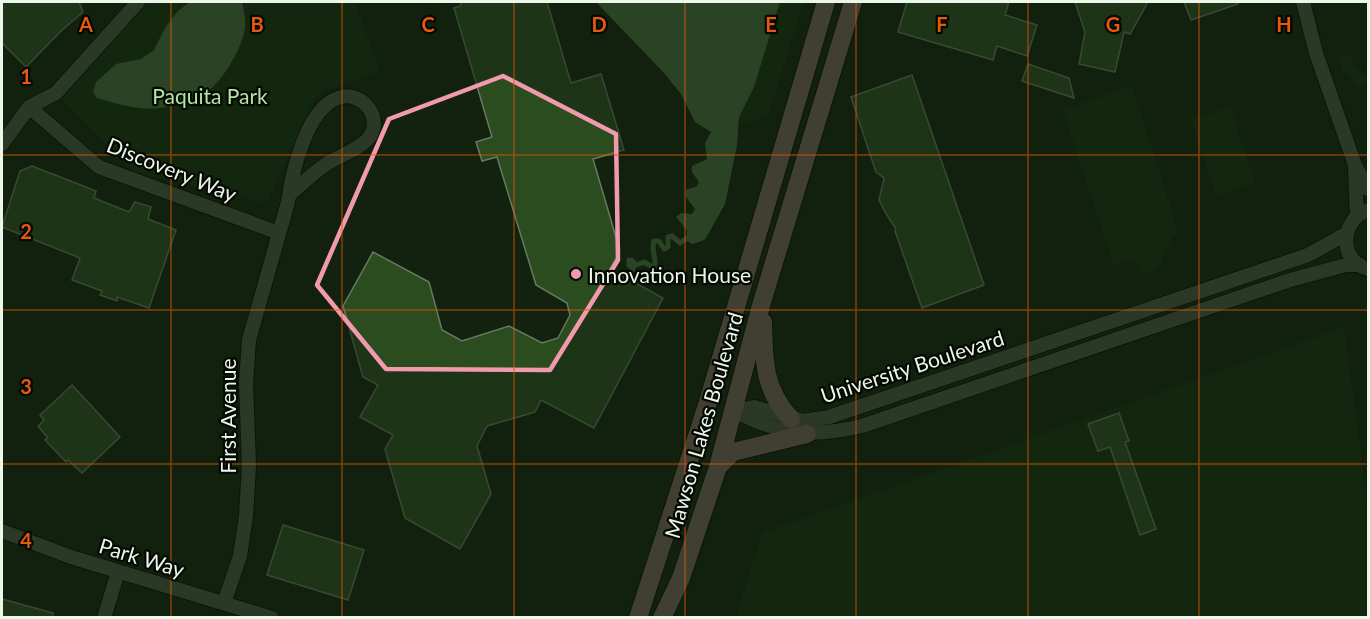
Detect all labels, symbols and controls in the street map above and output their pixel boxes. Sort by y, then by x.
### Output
text: A [78,12,93,36]
text: B [250,12,264,36]
text: C [421,12,435,36]
text: D [591,12,607,36]
text: E [765,12,777,36]
text: F [936,12,948,36]
text: G [1106,12,1120,36]
text: H [1276,12,1292,36]
text: 1 [20,64,32,88]
park label: Paquita Park [152,83,268,108]
street label: Discovery Way [104,132,241,206]
text: 2 [20,219,32,243]
place label: Innovation House [588,262,751,287]
marker: Innovation House [569,267,583,281]
street label: Mawson Lakes Boulevard [659,309,747,541]
street label: University Boulevard [817,325,1007,407]
street label: First Avenue [215,358,240,474]
text: 3 [20,374,32,398]
text: 4 [20,528,32,552]
street label: Park Way [96,532,188,582]

